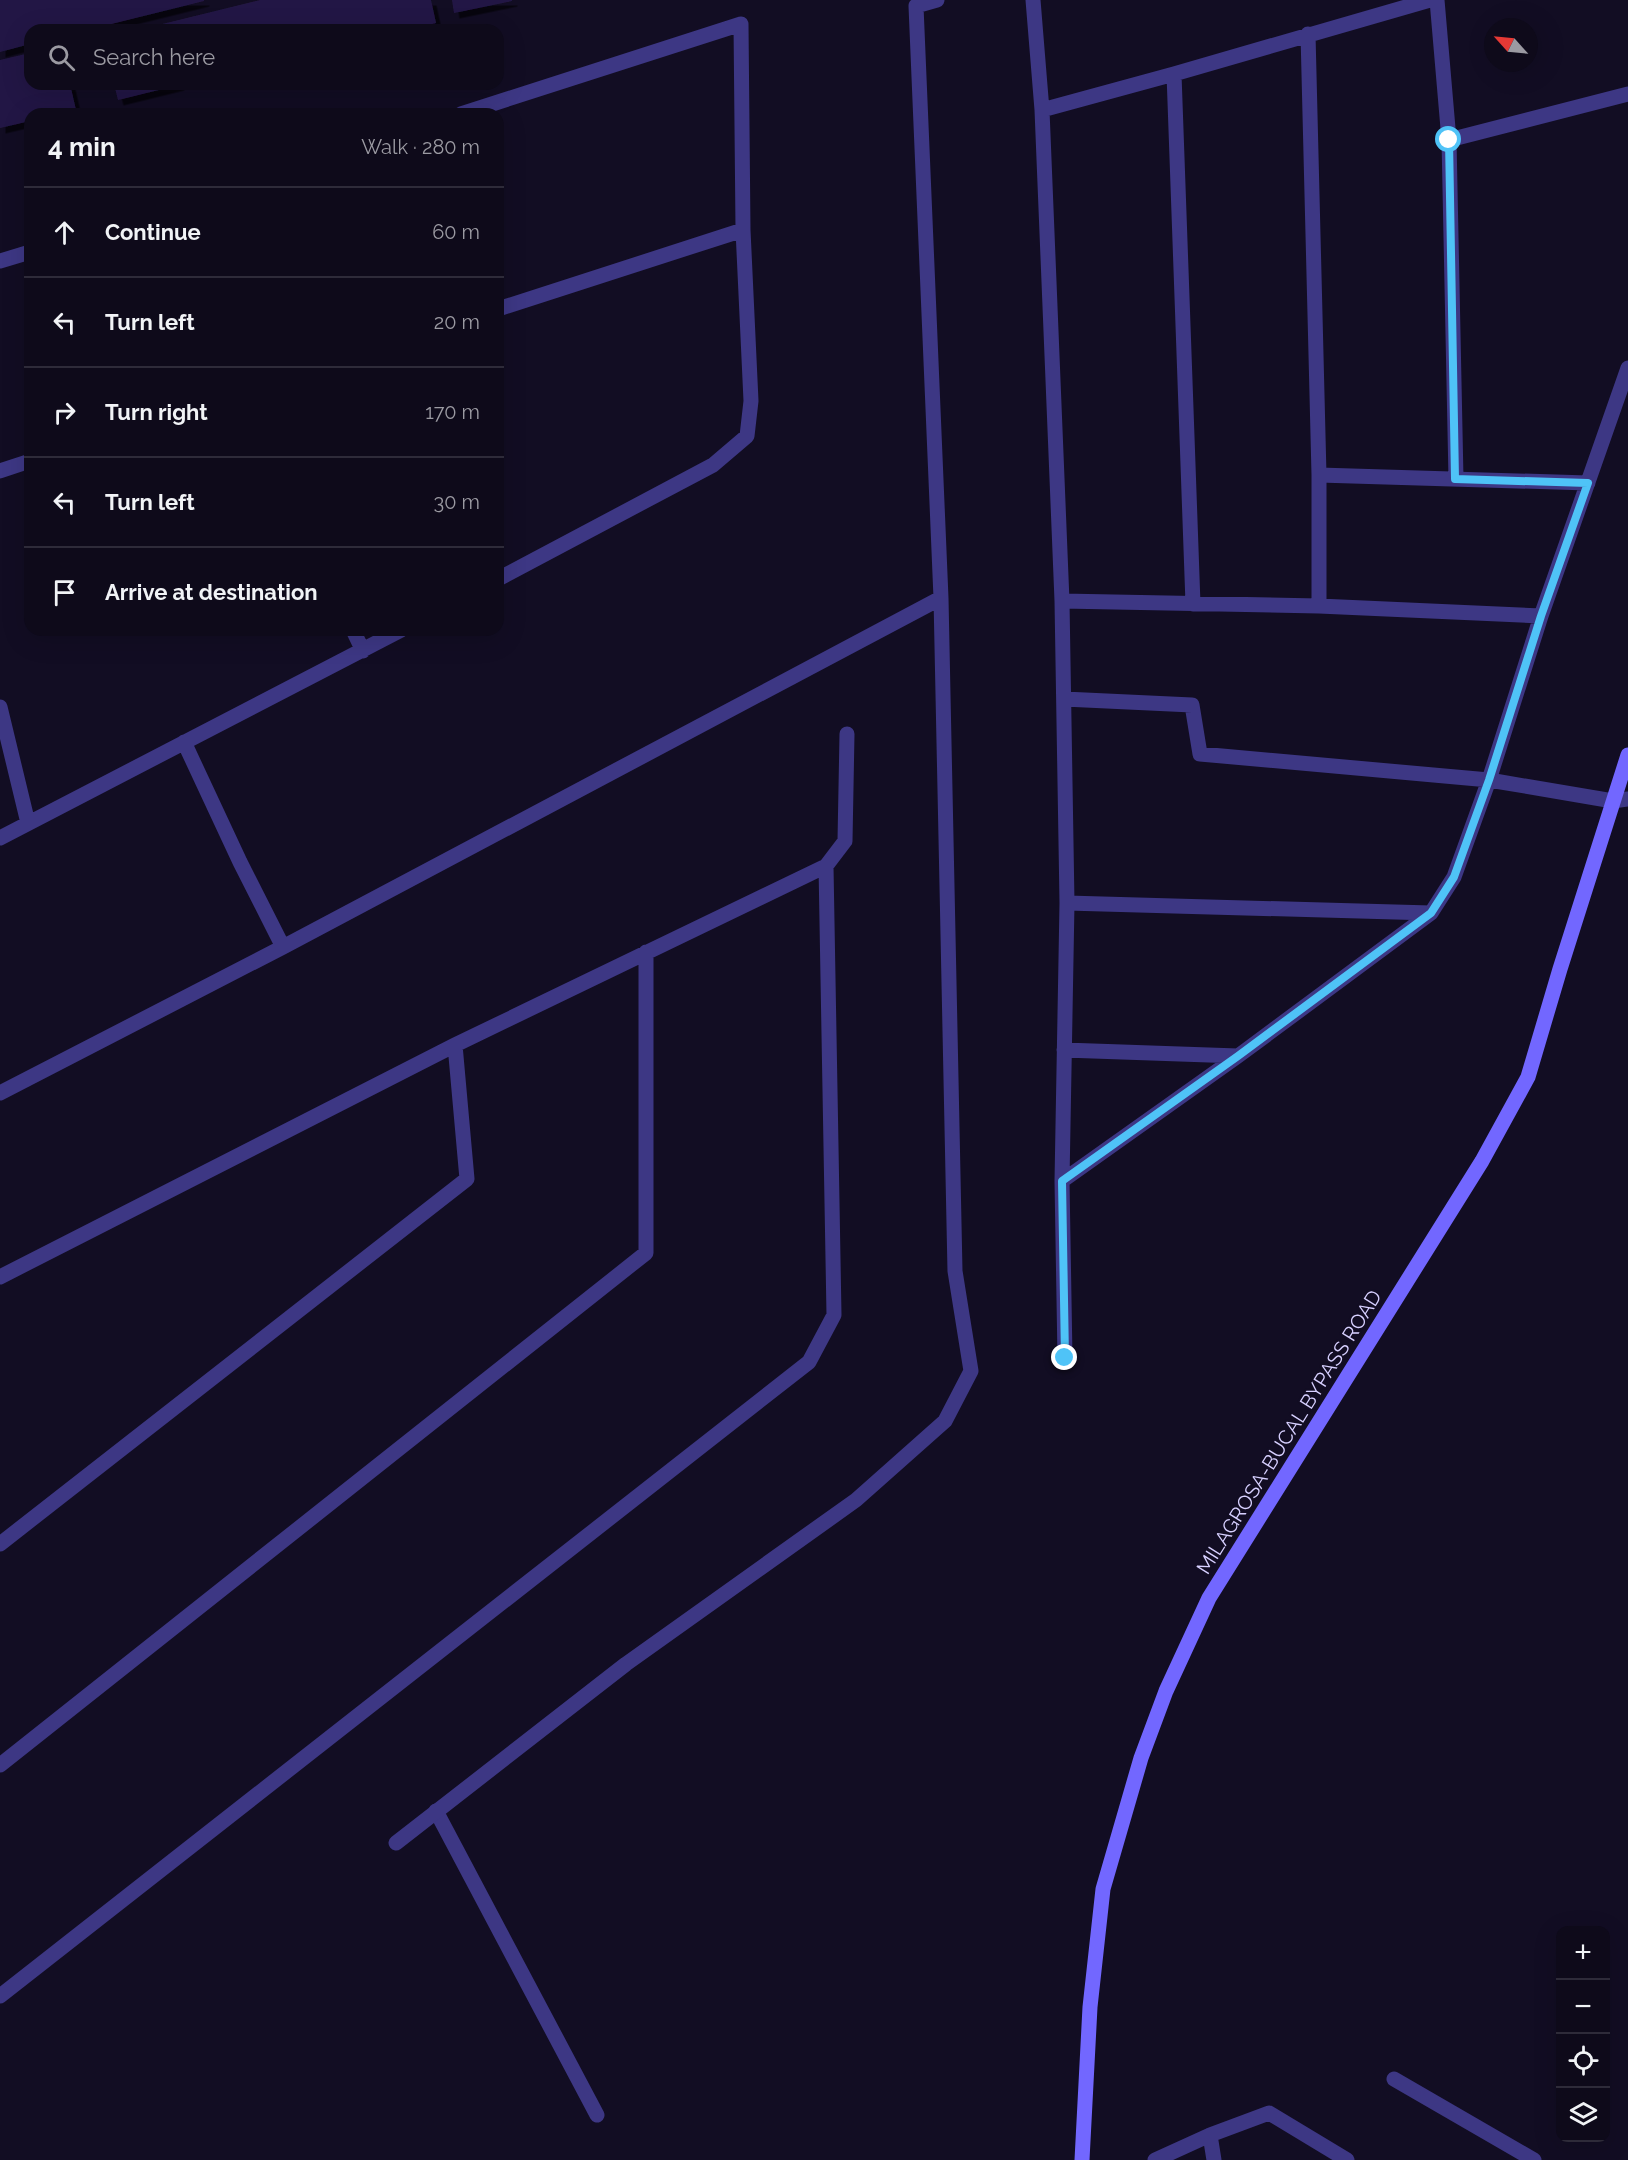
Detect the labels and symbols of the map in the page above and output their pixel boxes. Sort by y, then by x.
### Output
north arrow [1484,18,1538,72]
route start [1435,126,1461,152]
street label: MILAGROSA-BUCAL BYPASS ROAD [1191,1286,1387,1578]
route end [1051,1344,1077,1370]

